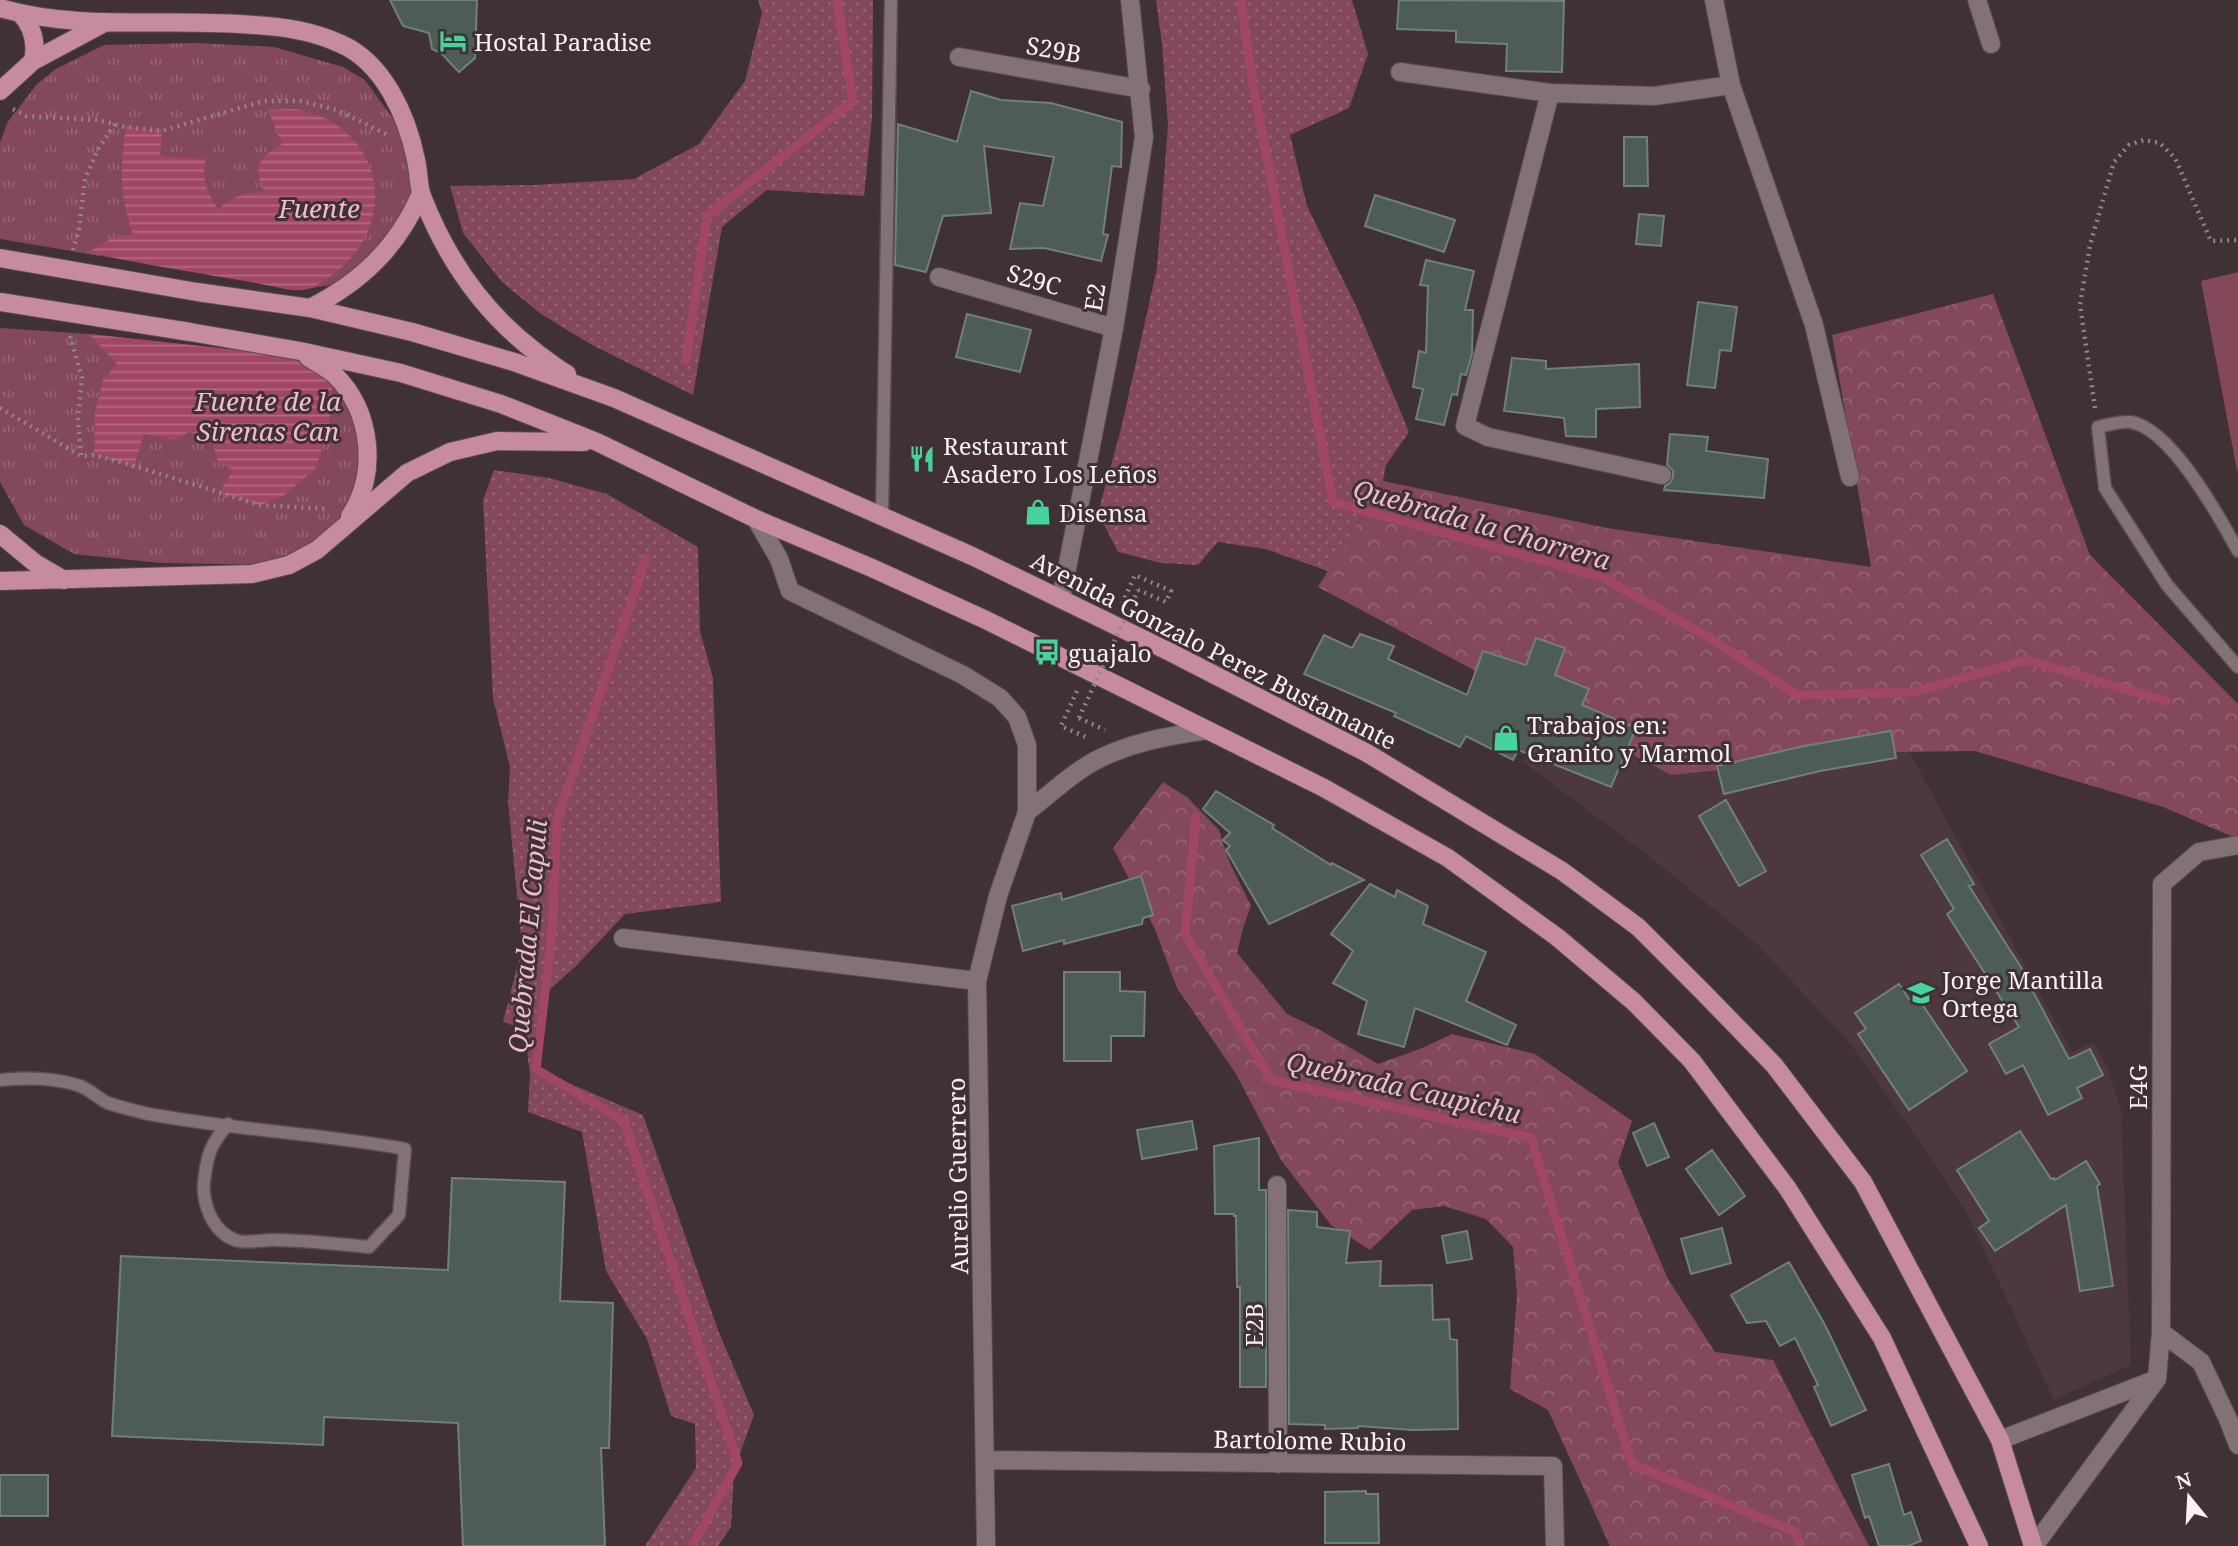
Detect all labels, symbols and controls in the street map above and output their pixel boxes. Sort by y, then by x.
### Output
place label: Hostal Paradise [474,25,652,58]
hotel icon: Hostal Paradise [438,26,468,56]
street label: S29B [1024,28,1084,70]
water label: Fuente [277,190,360,226]
street label: S29C [1003,256,1065,302]
street label: E2 [1075,280,1113,314]
water label: Fuente de la Sirenas Can [194,383,341,449]
place label: Restaurant Asadero Los Leños [943,429,1157,490]
restaurant icon: Restaurant Asadero Los Leños [907,444,937,474]
water label: Quebrada la Chorrera [1349,470,1615,578]
place label: Disensa [1059,496,1148,529]
shop icon: Disensa [1023,497,1053,527]
street label: Avenida Gonzalo Perez Bustamante [1026,543,1402,757]
place label: guajalo [1068,636,1152,669]
bus stop icon: guajalo [1032,637,1062,667]
place label: Trabajos en: Granito y Marmol [1527,708,1732,769]
shop icon: Trabajos en: Granito y Marmol [1491,723,1521,753]
water label: Quebrada El Capuli [499,818,555,1054]
place label: Jorge Mantilla Ortega [1941,963,2104,1024]
school or university icon: Jorge Mantilla Ortega [1906,978,1936,1008]
water label: Quebrada Caupichu [1283,1043,1525,1132]
street label: E4G [2121,1064,2154,1110]
street label: Aurelio Guerrero [939,1077,975,1275]
street label: E2B [1237,1303,1270,1347]
street label: Bartolome Rubio [1213,1422,1407,1458]
north arrow [2154,1462,2224,1532]
text: N [2173,1466,2195,1496]

